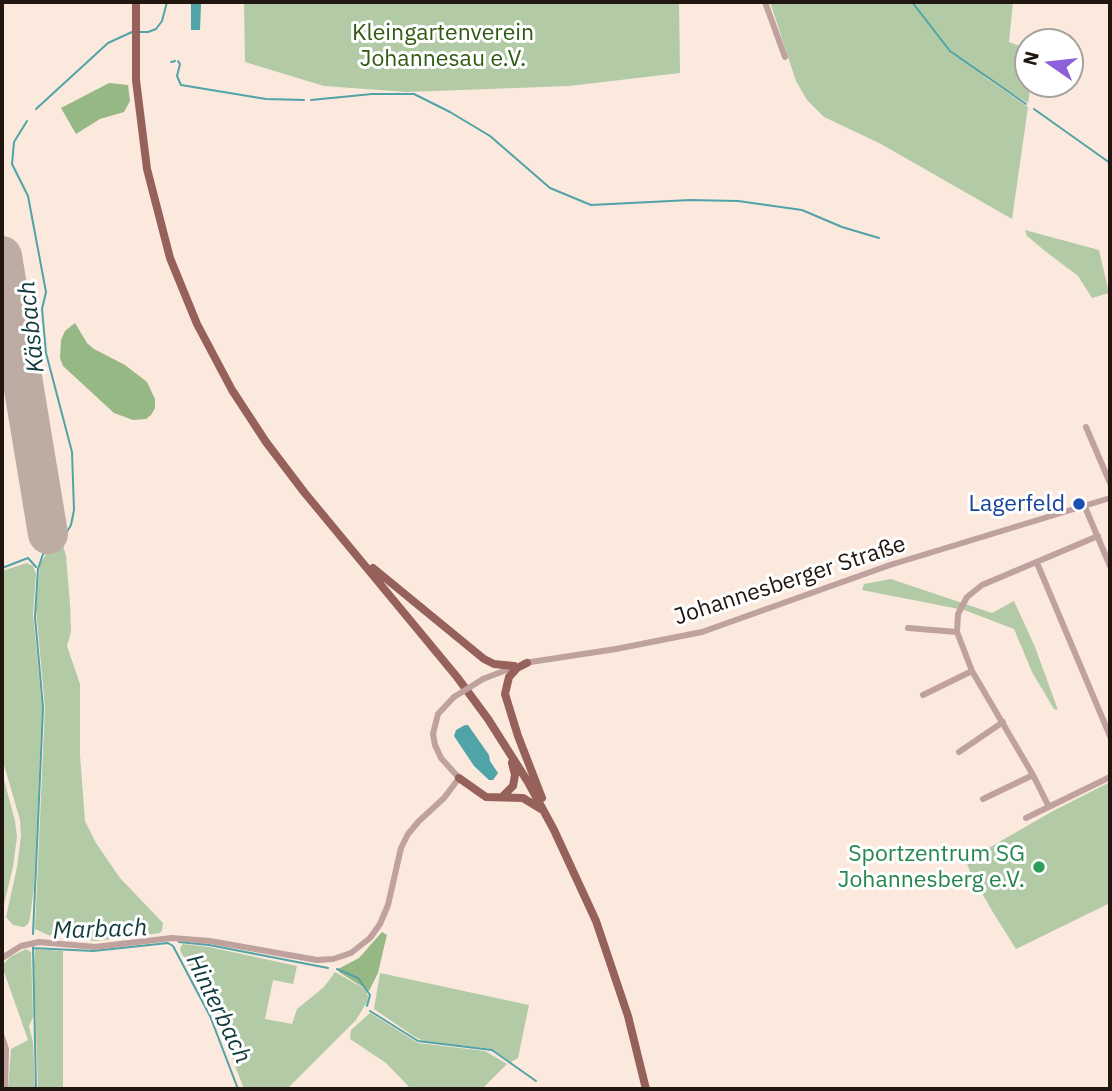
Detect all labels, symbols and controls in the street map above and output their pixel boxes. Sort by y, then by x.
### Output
park label: Kleingartenverein Johannesau e.V. [352,19,534,73]
north arrow [1014,28,1084,98]
text: N [1017,49,1044,68]
water label: Käsbach [13,280,51,374]
place label: Lagerfeld [968,490,1065,518]
marker: Lagerfeld [1071,496,1087,512]
street label: Johannesberger Straße [671,531,909,631]
place label: Sportzentrum SG Johannesberg e.V. [838,840,1025,894]
marker: Sportzentrum SG Johannesberg e.V. [1031,859,1047,875]
water label: Marbach [52,914,148,946]
water label: Hinterbach [179,950,257,1068]

